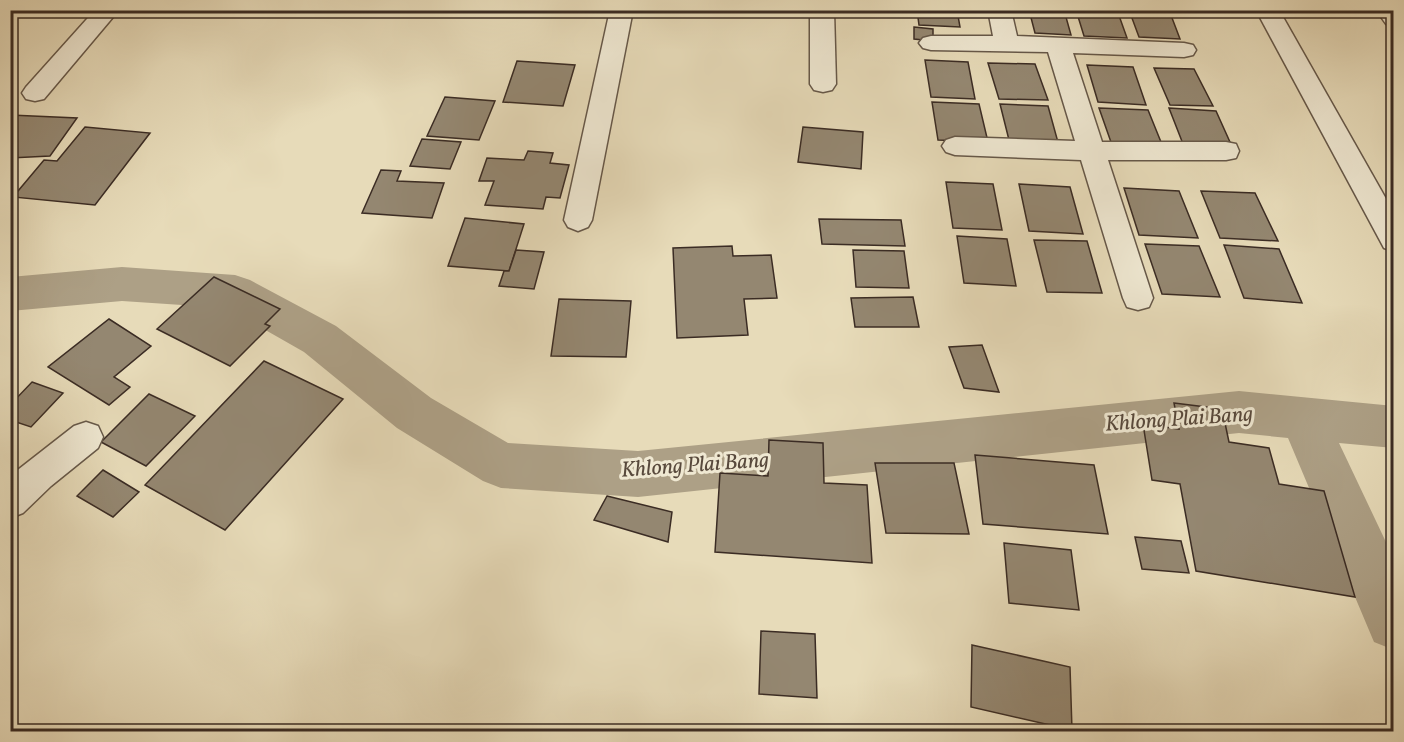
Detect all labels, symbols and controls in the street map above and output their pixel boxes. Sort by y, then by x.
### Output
water label: Khlong Plai Bang [1104,399,1254,441]
water label: Khlong Plai Bang [620,445,770,487]

